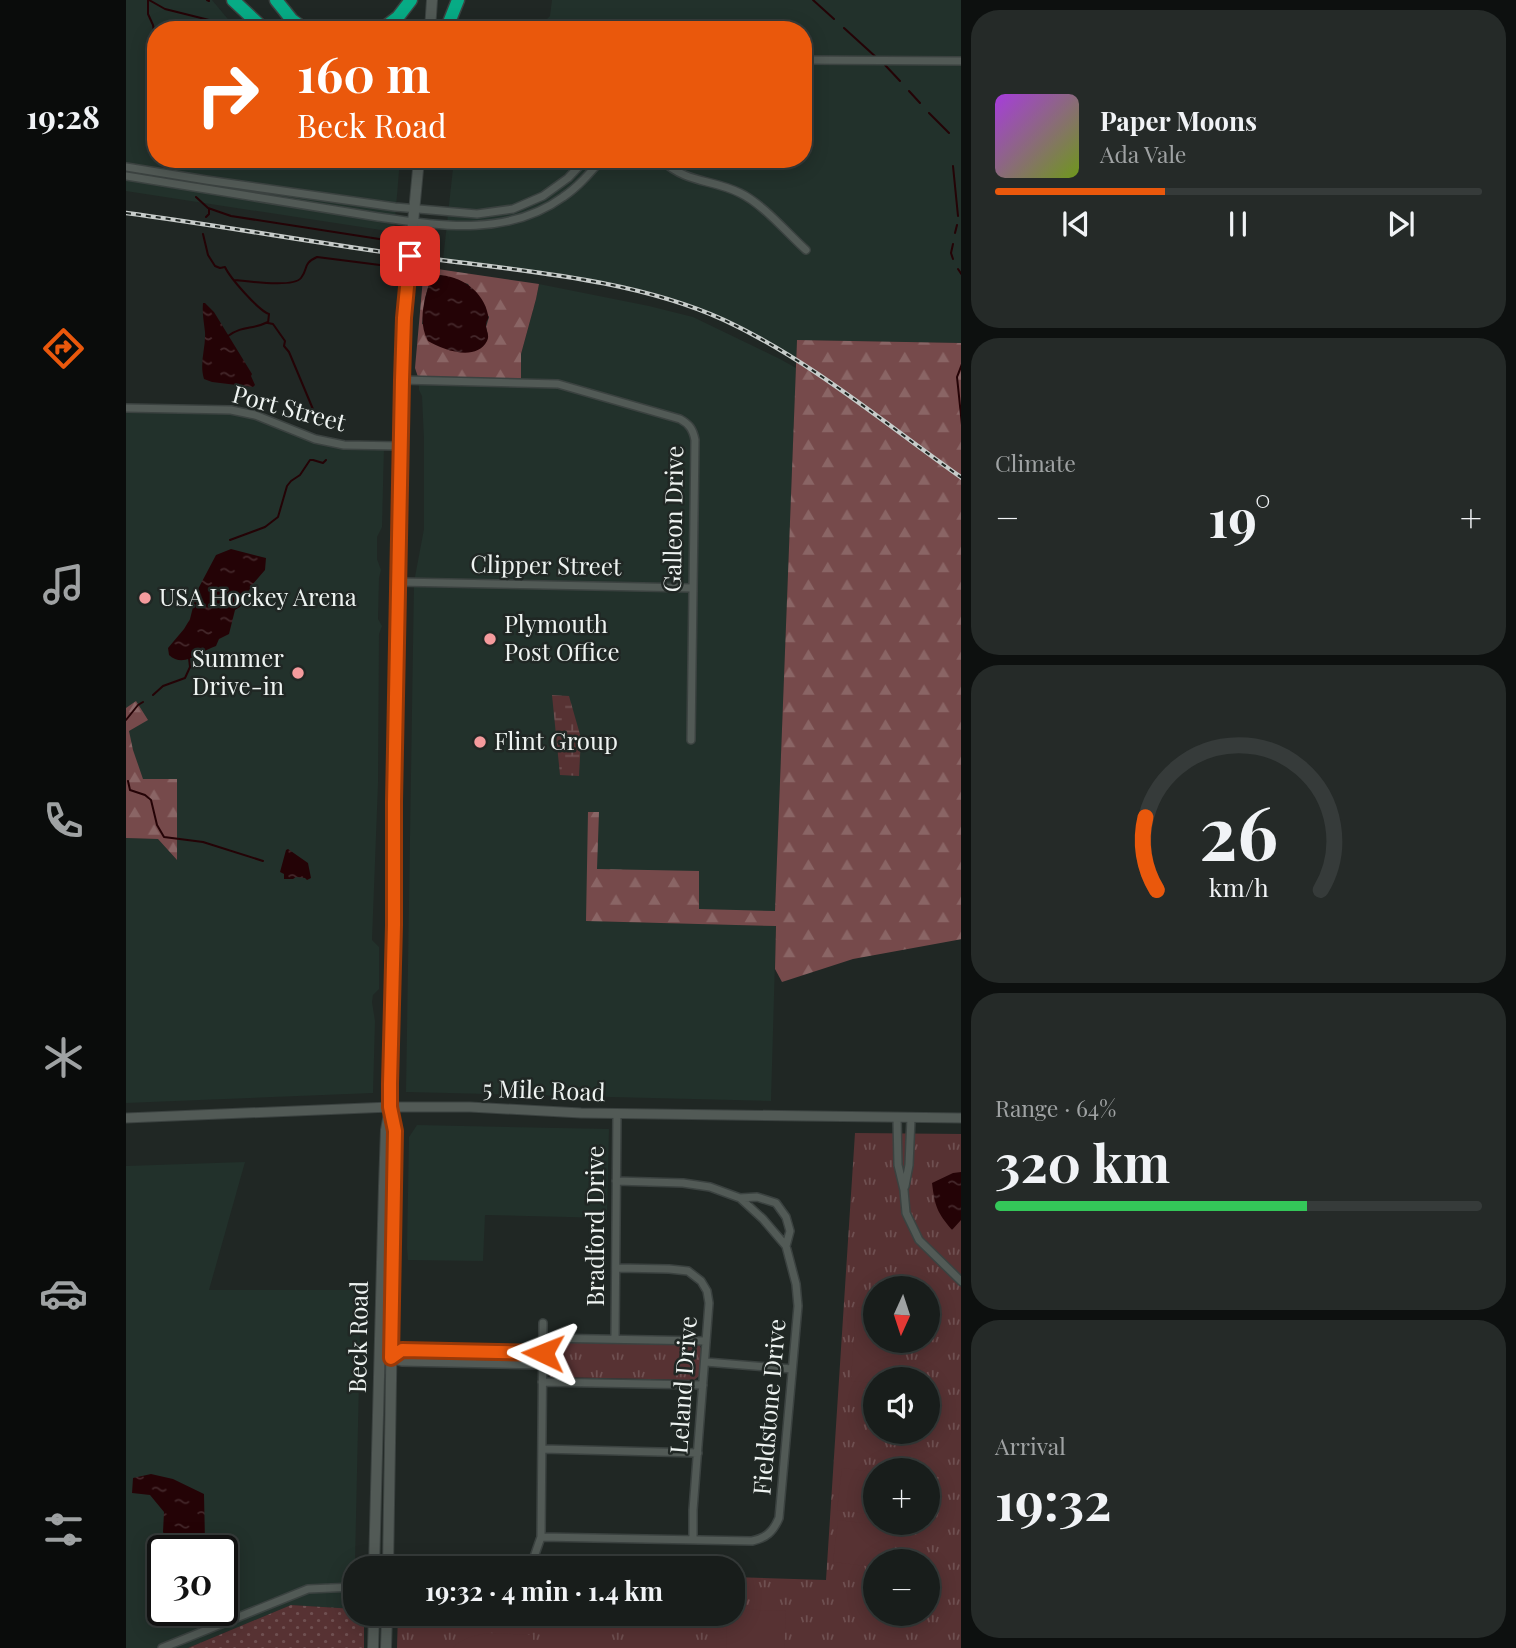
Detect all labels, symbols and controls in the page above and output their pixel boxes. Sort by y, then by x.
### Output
text: 160 m [297,40,431,105]
icon: right [182,49,273,140]
text: 19:28 [26,94,100,137]
text: Beck Road [297,103,447,146]
text: Paper Moons [1100,103,1257,138]
text: Ada Vale [1100,138,1187,169]
icon: previous [1057,205,1095,243]
icon: pause [1219,205,1257,243]
icon: next [1382,205,1420,243]
pin [380,226,440,286]
icon: arrive [391,237,429,275]
icon: directions [39,324,88,373]
street label: Port Street [229,377,350,438]
street label: Galleon Drive [655,445,689,592]
text: Climate [995,447,1076,478]
text: 19° [1208,482,1271,551]
text: − [995,491,1020,542]
text: + [1460,491,1482,542]
street label: Clipper Street [470,547,622,581]
icon: music [39,560,88,609]
place label: USA Hockey Arena [159,580,357,612]
marker: USA Hockey Arena [137,590,153,606]
place label: Plymouth Post Office [504,607,620,667]
marker: Plymouth Post Office [482,631,498,647]
place label: Summer Drive-in [192,641,284,701]
marker: Summer Drive-in [290,665,306,681]
place label: Flint Group [494,724,618,756]
marker: Flint Group [472,734,488,750]
text: 26 [1199,781,1278,878]
icon: phone [39,796,88,845]
text: km/h [1209,870,1269,903]
icon: climate [39,1033,88,1082]
street label: 5 Mile Road [482,1071,606,1107]
text: Range · 64% [995,1092,1116,1123]
text: 320 km [995,1127,1170,1196]
street label: Bradford Drive [578,1146,610,1306]
icon: car [39,1269,88,1318]
north arrow [863,1276,940,1353]
map controls [863,1276,940,1626]
street label: Beck Road [340,1281,374,1393]
street label: Leland Drive [661,1315,703,1455]
position arrow [506,1316,580,1390]
street label: Fieldstone Drive [744,1317,792,1496]
button: sound [863,1367,940,1444]
text: Arrival [995,1430,1066,1461]
button: + [863,1458,940,1535]
text: 19:32 [995,1465,1111,1534]
icon: filters [39,1505,88,1554]
speed limit sign: 30 [147,1535,238,1626]
button: − [863,1549,940,1626]
text: 19:32 · 4 min · 1.4 km [425,1573,663,1608]

